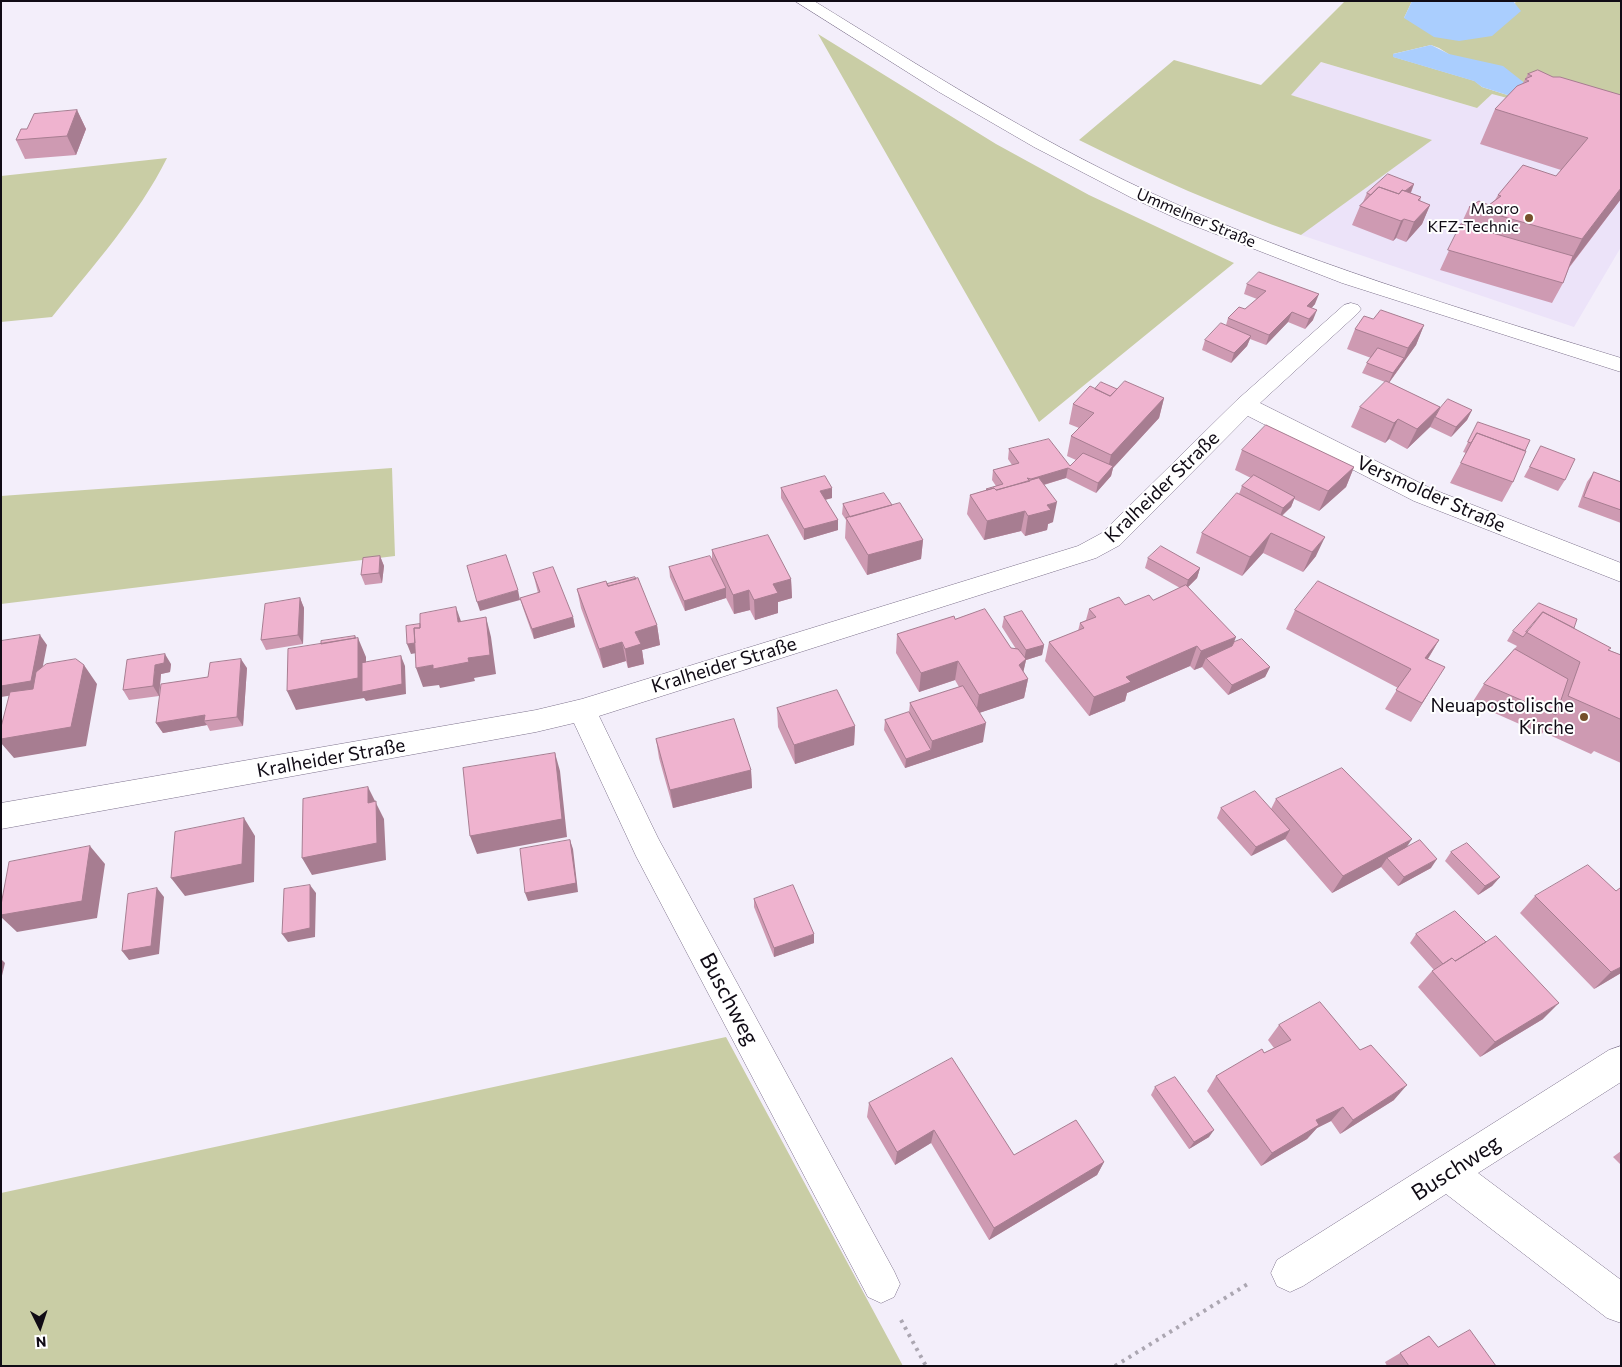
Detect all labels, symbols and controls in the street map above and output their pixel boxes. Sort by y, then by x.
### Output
street label: Ummelner Straße [1133,184,1259,252]
place label: Maoro KFZ-Technic [1428,199,1519,237]
marker: Maoro KFZ-Technic [1523,212,1535,224]
street label: Kralheider Straße [1100,427,1224,547]
street label: Versmolder Straße [1353,451,1509,537]
street label: Kralheider Straße [649,632,799,698]
place label: Neuapostolische Kirche [1430,695,1574,739]
marker: Neuapostolische Kirche [1578,711,1590,723]
street label: Kralheider Straße [255,734,407,782]
street label: Buschweg [694,948,764,1050]
street label: Buschweg [1407,1130,1505,1206]
north arrow [15,1302,65,1352]
text: N [35,1334,47,1351]

